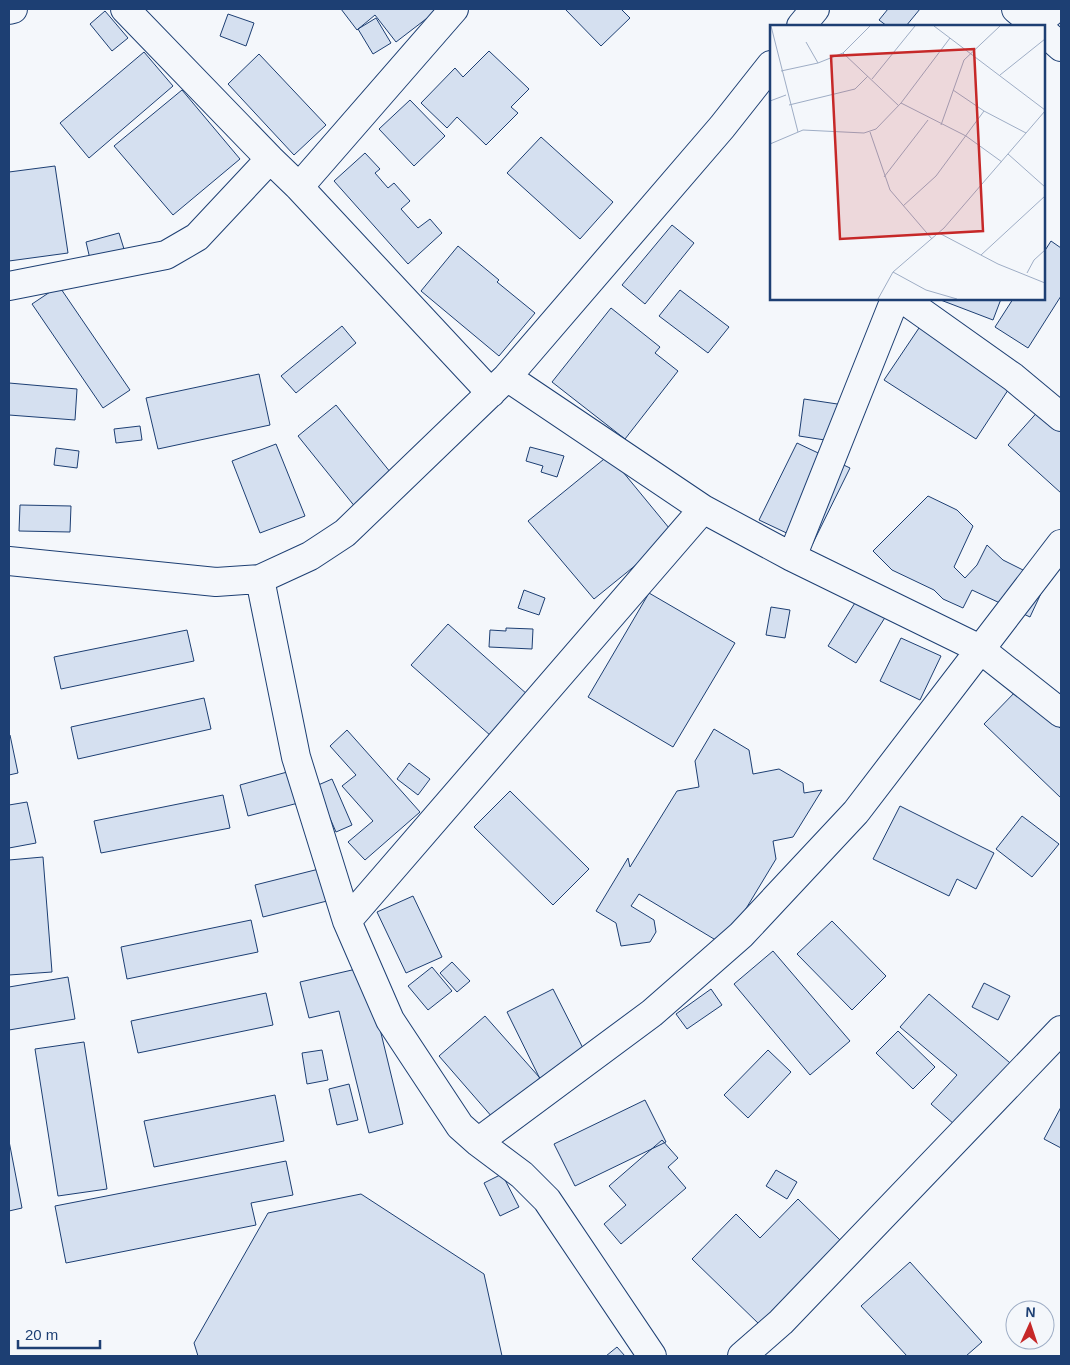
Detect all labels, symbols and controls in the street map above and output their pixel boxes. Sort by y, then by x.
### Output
inset map [770,25,1045,300]
north arrow [1005,1300,1055,1350]
text: N [1025,1304,1036,1320]
scale bar [18,1318,100,1350]
text: 20 m [25,1326,58,1343]

